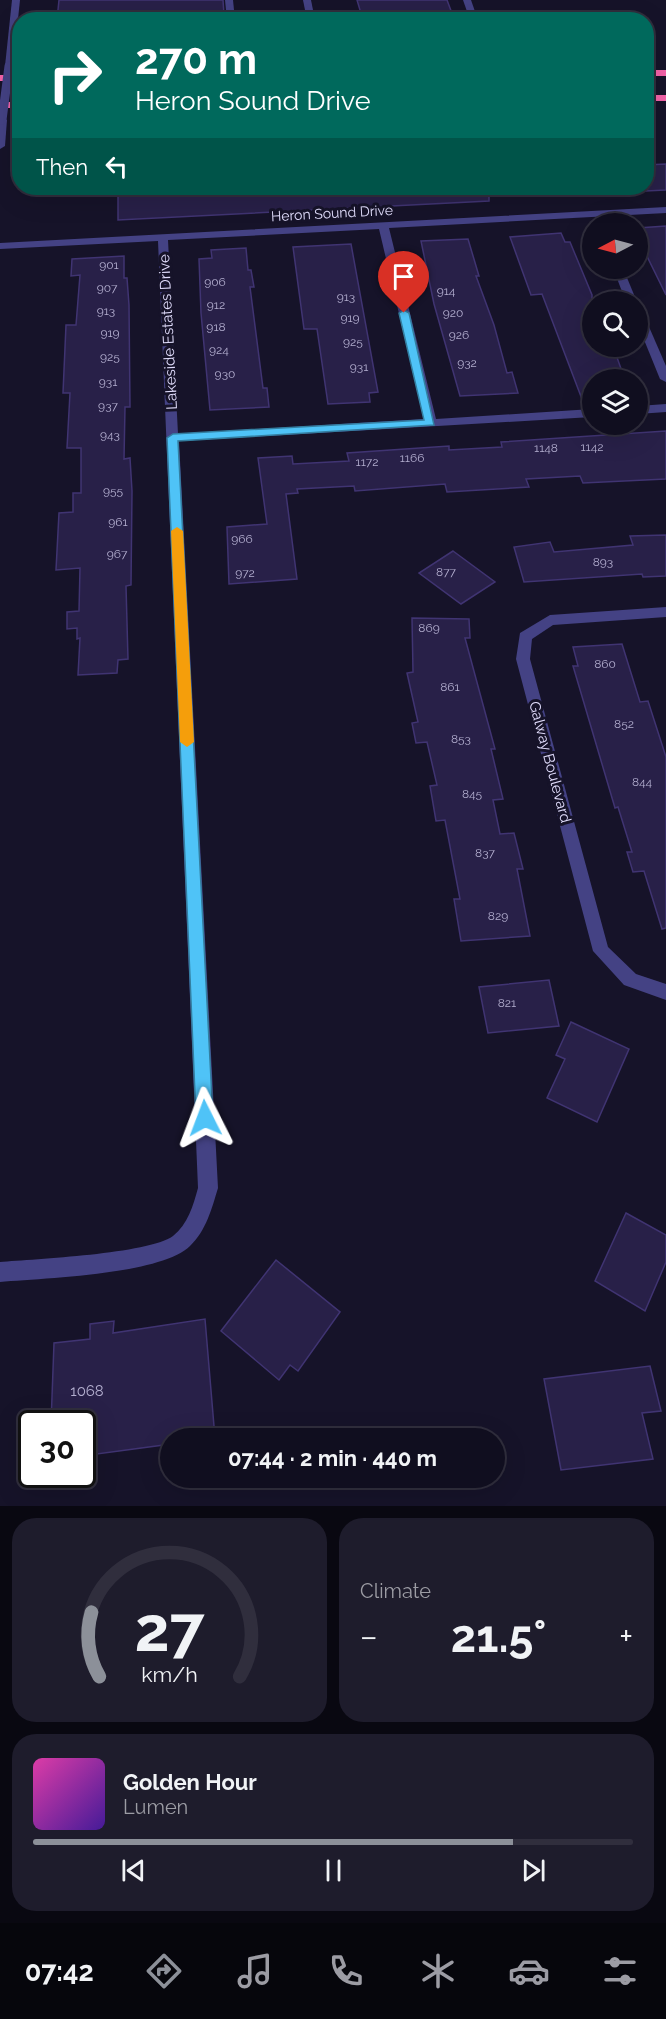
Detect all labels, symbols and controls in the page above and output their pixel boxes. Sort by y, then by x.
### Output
text: 270 m [135,35,257,84]
icon: right [36,36,114,114]
text: Heron Sound Drive [135,85,371,116]
icon: left [100,150,133,183]
text: Then [36,154,88,180]
street label: Heron Sound Drive [271,202,393,224]
north arrow [582,213,648,279]
map controls [582,213,648,435]
pin [378,251,429,313]
street label: Lakeside Estates Drive [155,254,181,410]
house number: 901 [99,258,119,272]
icon: arrive [387,260,420,293]
house number: 906 [204,275,226,289]
house number: 907 [97,281,118,295]
house number: 914 [437,284,456,298]
house number: 913 [337,290,355,304]
button: search [582,291,648,357]
house number: 912 [207,298,225,312]
house number: 913 [97,304,115,318]
house number: 920 [443,306,463,320]
house number: 919 [340,311,360,325]
house number: 918 [206,320,226,334]
house number: 919 [100,326,120,340]
house number: 926 [449,328,469,342]
house number: 925 [343,335,363,349]
house number: 924 [209,343,229,357]
house number: 925 [100,350,120,364]
house number: 932 [457,356,477,370]
house number: 931 [350,360,368,374]
house number: 930 [215,367,235,381]
button: layers [582,369,648,435]
house number: 931 [99,375,117,389]
house number: 937 [98,399,118,413]
house number: 943 [100,428,120,442]
house number: 1142 [580,440,604,454]
house number: 1148 [534,441,558,455]
house number: 1166 [400,451,424,465]
house number: 1172 [356,455,378,469]
house number: 955 [103,484,124,498]
house number: 961 [108,515,128,529]
house number: 966 [231,532,253,546]
house number: 967 [107,547,128,561]
house number: 893 [593,555,613,569]
house number: 877 [436,565,457,579]
house number: 972 [235,566,255,580]
house number: 869 [418,621,440,635]
house number: 860 [594,657,616,671]
house number: 861 [440,680,460,694]
street label: Galway Boulevard [525,699,575,825]
house number: 852 [614,717,634,731]
house number: 853 [451,732,471,746]
house number: 844 [632,775,653,789]
house number: 845 [462,787,483,801]
house number: 837 [475,846,496,860]
house number: 829 [488,909,508,923]
house number: 821 [498,996,516,1010]
position arrow [173,1086,237,1150]
house number: 1068 [70,1382,104,1400]
speed limit sign: 30 [18,1410,96,1488]
text: 07:44 · 2 min · 440 m [228,1445,437,1471]
text: Climate [360,1579,431,1603]
text: 27 [134,1592,206,1666]
text: 21.5° [451,1610,546,1663]
text: − [360,1617,378,1656]
text: + [619,1617,633,1656]
text: km/h [141,1662,198,1687]
text: Golden Hour [123,1769,257,1795]
text: Lumen [123,1795,188,1819]
icon: previous [117,1854,150,1887]
icon: pause [317,1854,350,1887]
icon: next [517,1854,550,1887]
icon: directions [143,1950,185,1992]
icon: music [234,1950,276,1992]
icon: phone [325,1950,367,1992]
icon: climate [417,1950,459,1992]
icon: car [508,1950,550,1992]
icon: filters [599,1950,641,1992]
text: 07:42 [25,1956,94,1987]

